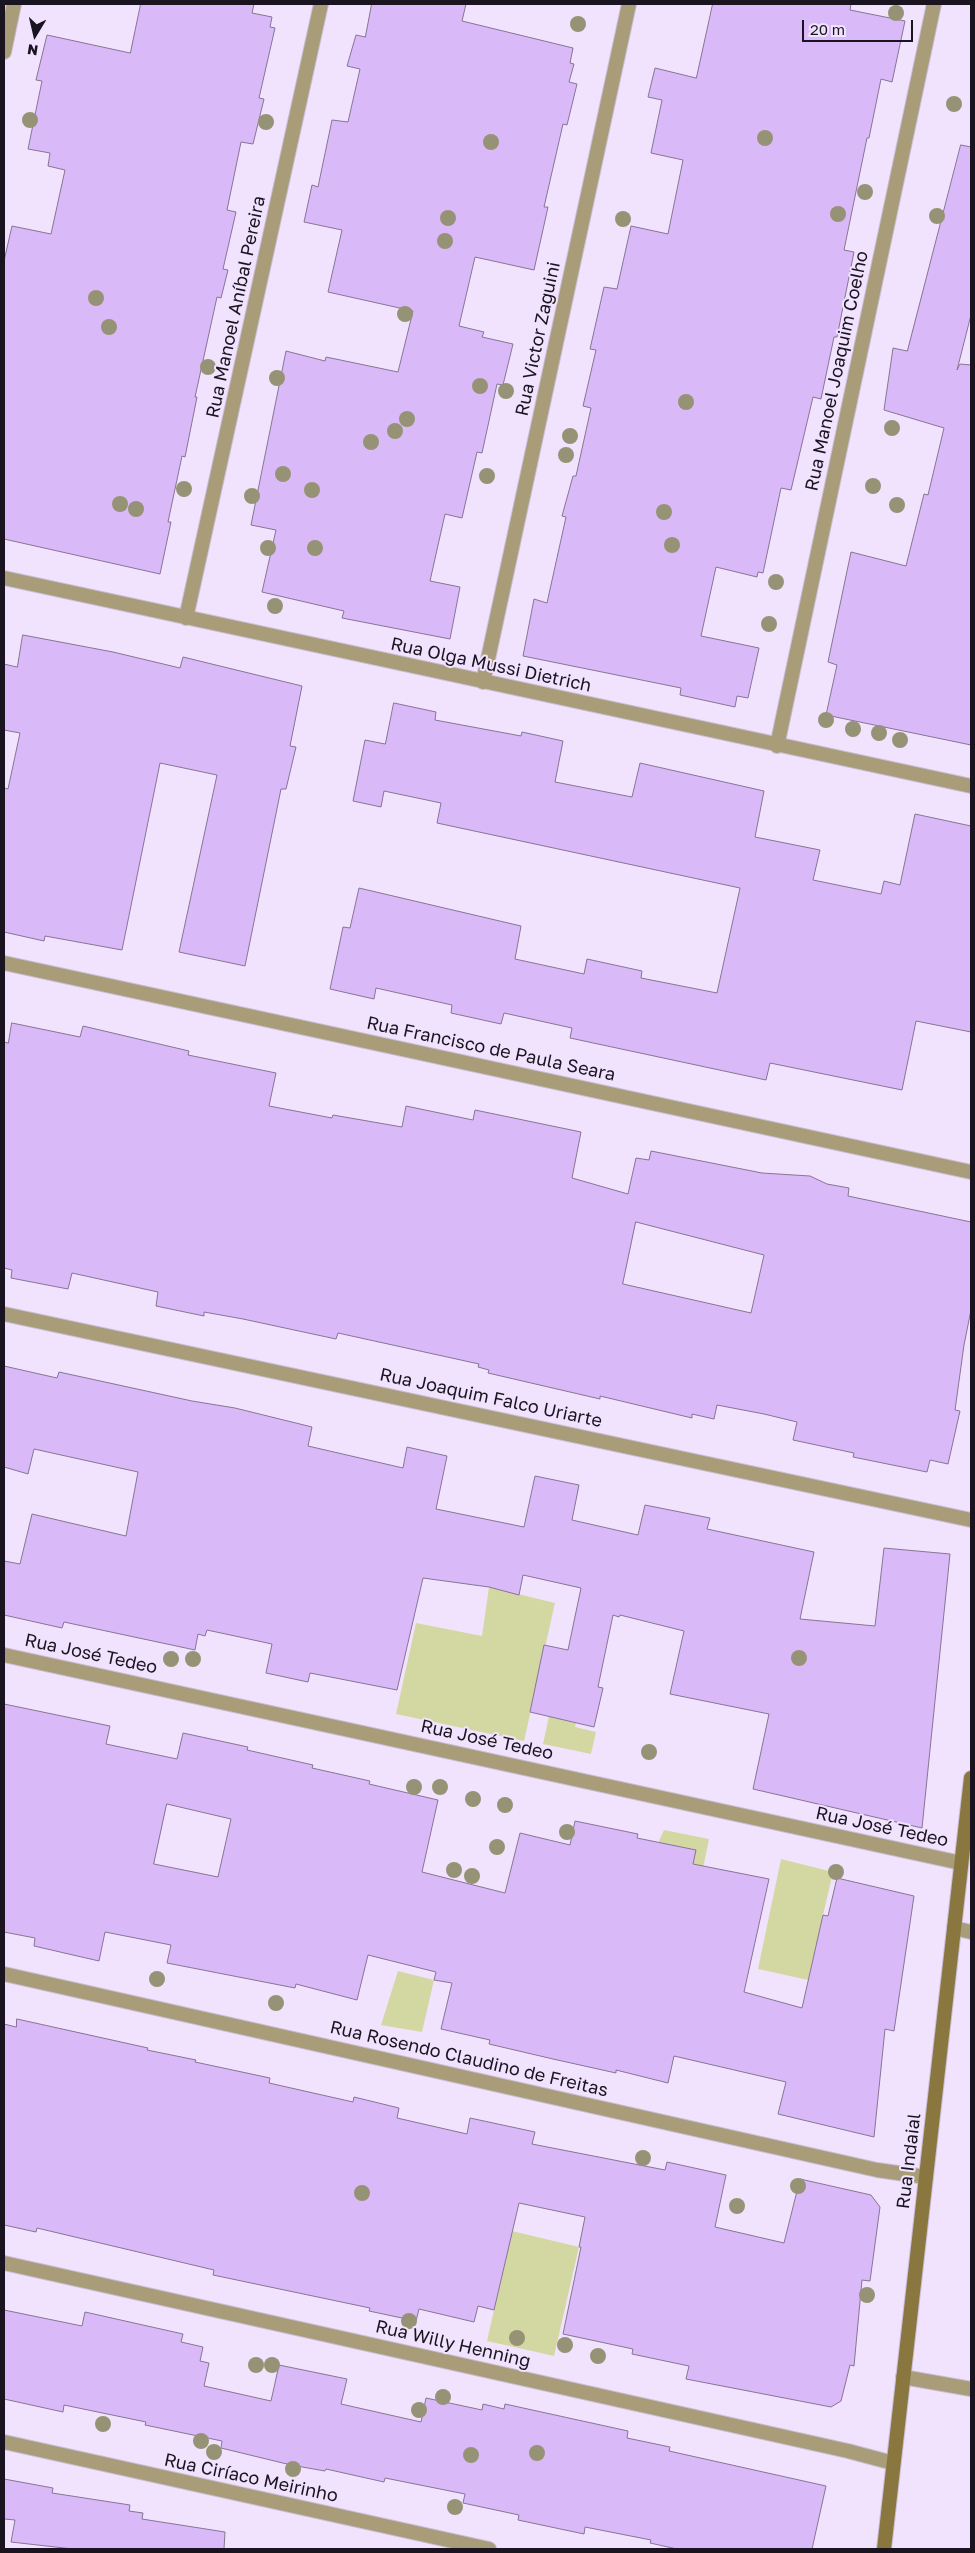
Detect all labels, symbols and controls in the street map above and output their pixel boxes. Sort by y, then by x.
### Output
north arrow [10,10,60,60]
scale bar [805,10,916,42]
text: 20 m [810,20,845,38]
text: N [26,41,39,60]
street label: Rua Manoel Aníbal Pereira [202,194,270,420]
street label: Rua Manoel Joaquim Coelho [801,249,873,493]
street label: Rua Victor Zaguini [511,260,565,418]
street label: Rua Olga Mussi Dietrich [389,633,593,697]
street label: Rua Francisco de Paula Seara [365,1012,617,1086]
street label: Rua Joaquim Falco Uriarte [378,1364,604,1432]
street label: Rua José Tedeo [23,1629,159,1679]
street label: Rua José Tedeo [419,1715,555,1765]
street label: Rua José Tedeo [814,1802,950,1852]
street label: Rua Rosendo Claudino de Freitas [328,2016,610,2102]
street label: Rua Indaial [892,2112,926,2210]
street label: Rua Willy Henning [373,2316,533,2372]
street label: Rua Ciríaco Meirinho [162,2449,340,2507]

